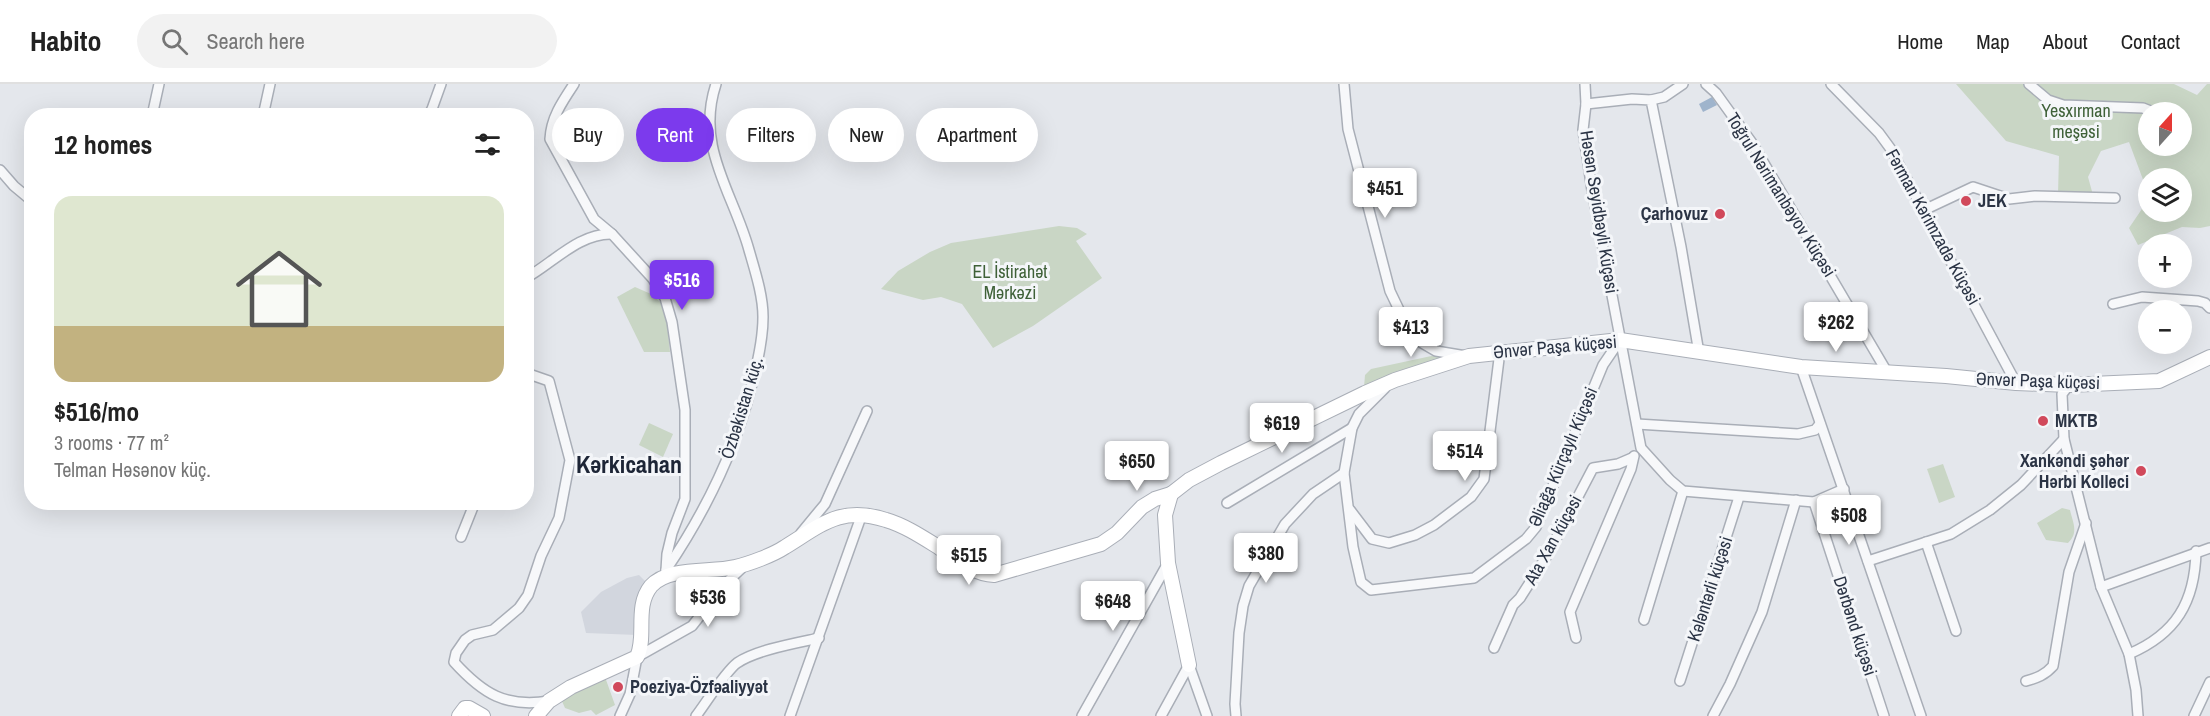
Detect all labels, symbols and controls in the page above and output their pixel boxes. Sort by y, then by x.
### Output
search box [137,14,557,68]
text: Habito [30,22,101,60]
icon: search [158,25,191,58]
text: Search here [206,26,305,56]
text: Home [1897,27,1943,56]
text: Map [1976,27,2010,56]
text: About [2043,27,2088,56]
text: Contact [2121,27,2180,56]
park label: Yesxırman meşəsi [2041,98,2111,144]
north arrow [2138,102,2192,156]
map controls [2138,102,2192,354]
chip: Buy [552,108,624,162]
chip: Rent [636,108,714,162]
chip: Filters [726,108,816,162]
chip: New [828,108,904,162]
chip: Apartment [916,108,1038,162]
street label: Toğrul Nərimanbəyov Küçəsi [1721,108,1842,282]
text: 12 homes [54,127,152,162]
icon: filters [471,128,504,161]
street label: Həsən Seyidbəyli Küçəsi [1574,129,1625,295]
street label: Fərman Kərimzadə Küçəsi [1880,144,1987,309]
pin: $451 [1349,168,1421,219]
button: layers [2138,168,2192,222]
text: $451 [1367,174,1403,201]
place label: JEK [1978,188,2007,213]
marker: JEK [1959,194,1973,208]
place label: Çarhovuz [1641,201,1709,226]
marker: Çarhovuz [1713,207,1727,221]
button: + [2138,234,2192,288]
icon: home [225,235,333,343]
park label: EL İstirahət Mərkəzi [973,259,1047,305]
pin: $516 [646,260,718,311]
text: $516 [664,266,700,293]
button: − [2138,300,2192,354]
pin: $262 [1800,302,1872,353]
pin: $413 [1375,307,1447,358]
text: $262 [1818,308,1854,335]
text: $413 [1393,313,1429,340]
street label: Ənvər Paşa küçəsi [1492,329,1618,364]
street label: Özbəkistan küç. [714,354,769,462]
street label: Ənvər Paşa küçəsi [1976,366,2100,395]
street label: Əliağa Kürçaylı Küçəsi [1522,383,1603,530]
text: $516/mo [54,394,139,429]
pin: $619 [1246,403,1318,454]
place label: MKTB [2055,408,2098,433]
text: $619 [1264,409,1300,436]
marker: MKTB [2036,414,2050,428]
text: 3 rooms · 77 m² [54,429,169,456]
pin: $514 [1429,431,1501,482]
text: $514 [1447,437,1483,464]
pin: $650 [1101,441,1173,492]
text: $650 [1119,447,1155,474]
district label: Kərkicahan [576,448,682,480]
place label: Xankəndi şəhər Hərbi Kolleci [2020,448,2129,494]
text: Telman Həsənov küç. [54,456,211,483]
marker: Xankəndi şəhər Hərbi Kolleci [2134,464,2148,478]
street label: Ata Xan küçəsi [1517,490,1588,590]
pin: $508 [1813,495,1885,546]
text: $508 [1831,501,1867,528]
pin: $380 [1230,533,1302,584]
street label: Kələntərli küçəsi [1681,533,1738,645]
pin: $515 [933,535,1005,586]
text: $380 [1248,539,1284,566]
text: $515 [951,541,987,568]
street label: Dərbənd küçəsi [1828,573,1883,679]
pin: $536 [672,577,744,628]
pin: $648 [1077,581,1149,632]
text: $536 [690,583,726,610]
text: $648 [1095,587,1131,614]
place label: Poeziya-Özfəaliyyət [630,674,768,699]
marker: Poeziya-Özfəaliyyət [611,680,625,694]

